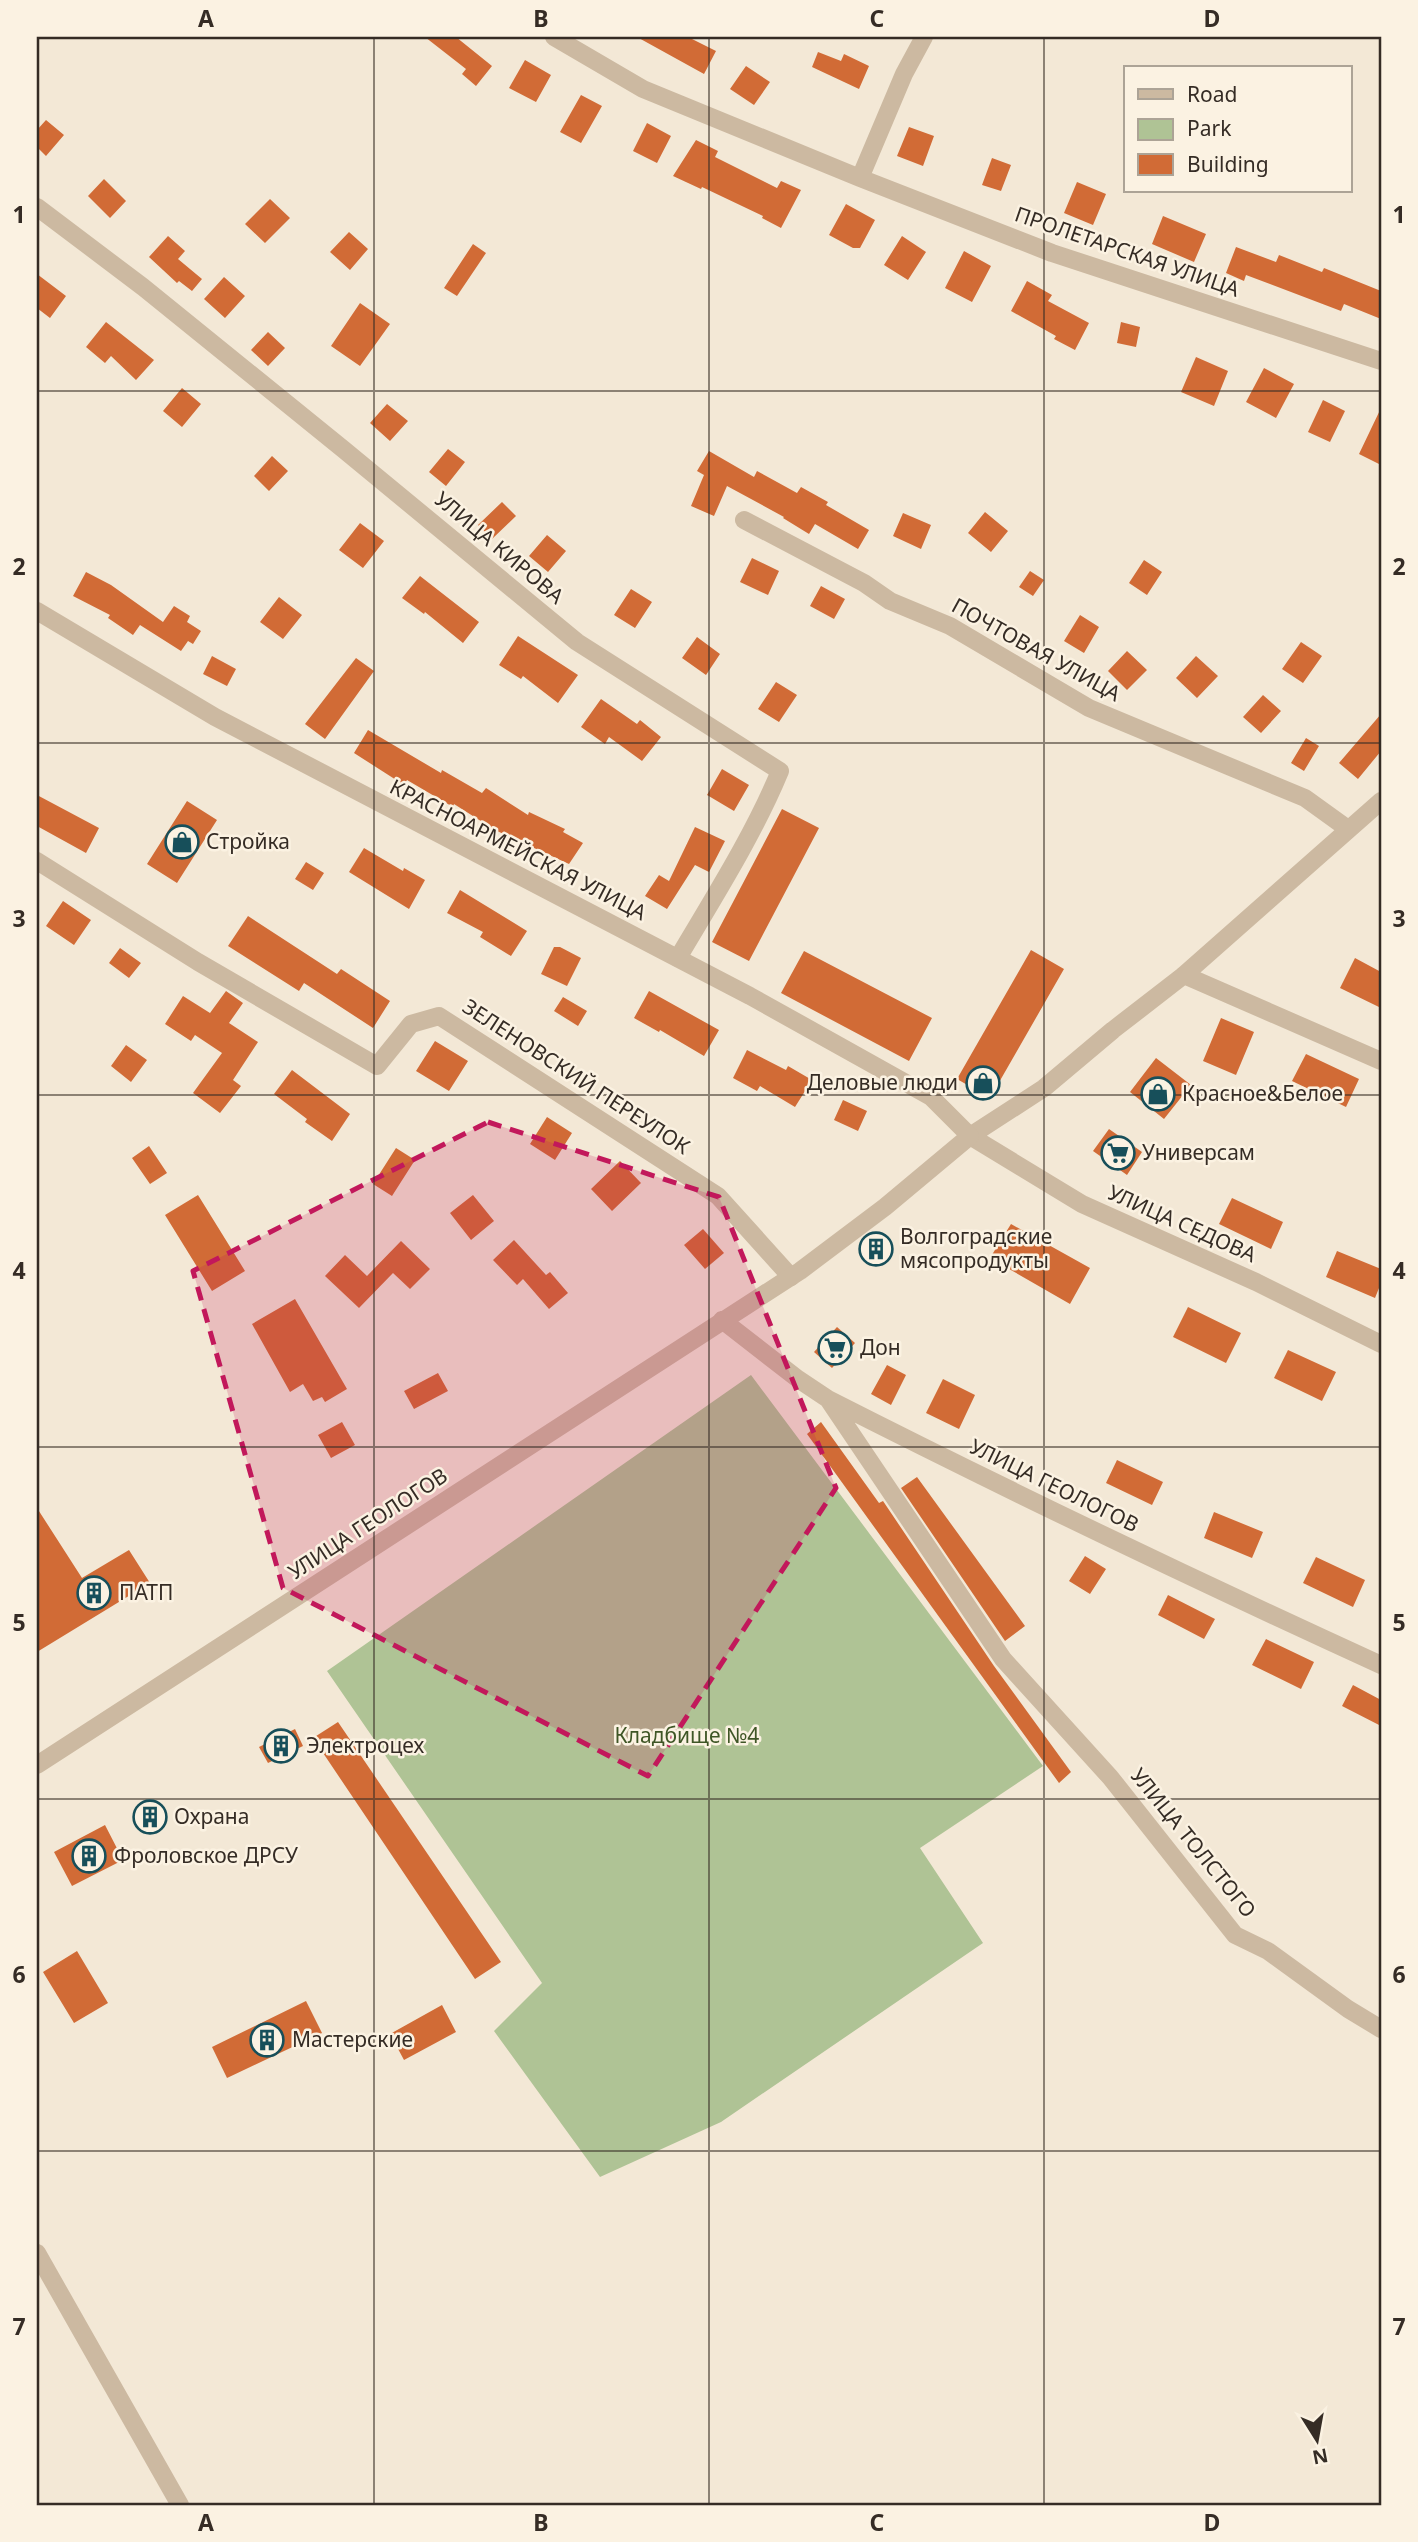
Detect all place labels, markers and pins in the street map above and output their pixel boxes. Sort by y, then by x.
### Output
shop icon: Стройка [163,823,201,861]
place label: Стройка [206,827,290,855]
shop icon: Деловые люди [964,1064,1002,1102]
place label: Деловые люди [807,1068,958,1096]
shop icon: Красное&Белое [1139,1075,1177,1113]
place label: Красное&Белое [1182,1079,1343,1107]
supermarket icon: Универсам [1099,1134,1137,1172]
place label: Универсам [1142,1138,1255,1166]
place label: Волгоградские мясопродукты [900,1222,1052,1274]
building icon: Волгоградские мясопродукты [857,1230,895,1268]
supermarket icon: Дон [816,1329,854,1367]
place label: Дон [860,1333,901,1361]
building icon: ПАТП [75,1574,113,1612]
place label: ПАТП [119,1578,173,1606]
building icon: Электроцех [262,1727,300,1765]
place label: Электроцех [306,1731,424,1759]
building icon: Охрана [131,1798,169,1836]
place label: Охрана [174,1802,249,1830]
building icon: Фроловское ДРСУ [70,1837,108,1875]
place label: Фроловское ДРСУ [114,1841,298,1869]
building icon: Мастерские [248,2021,286,2059]
place label: Мастерские [292,2025,413,2053]

